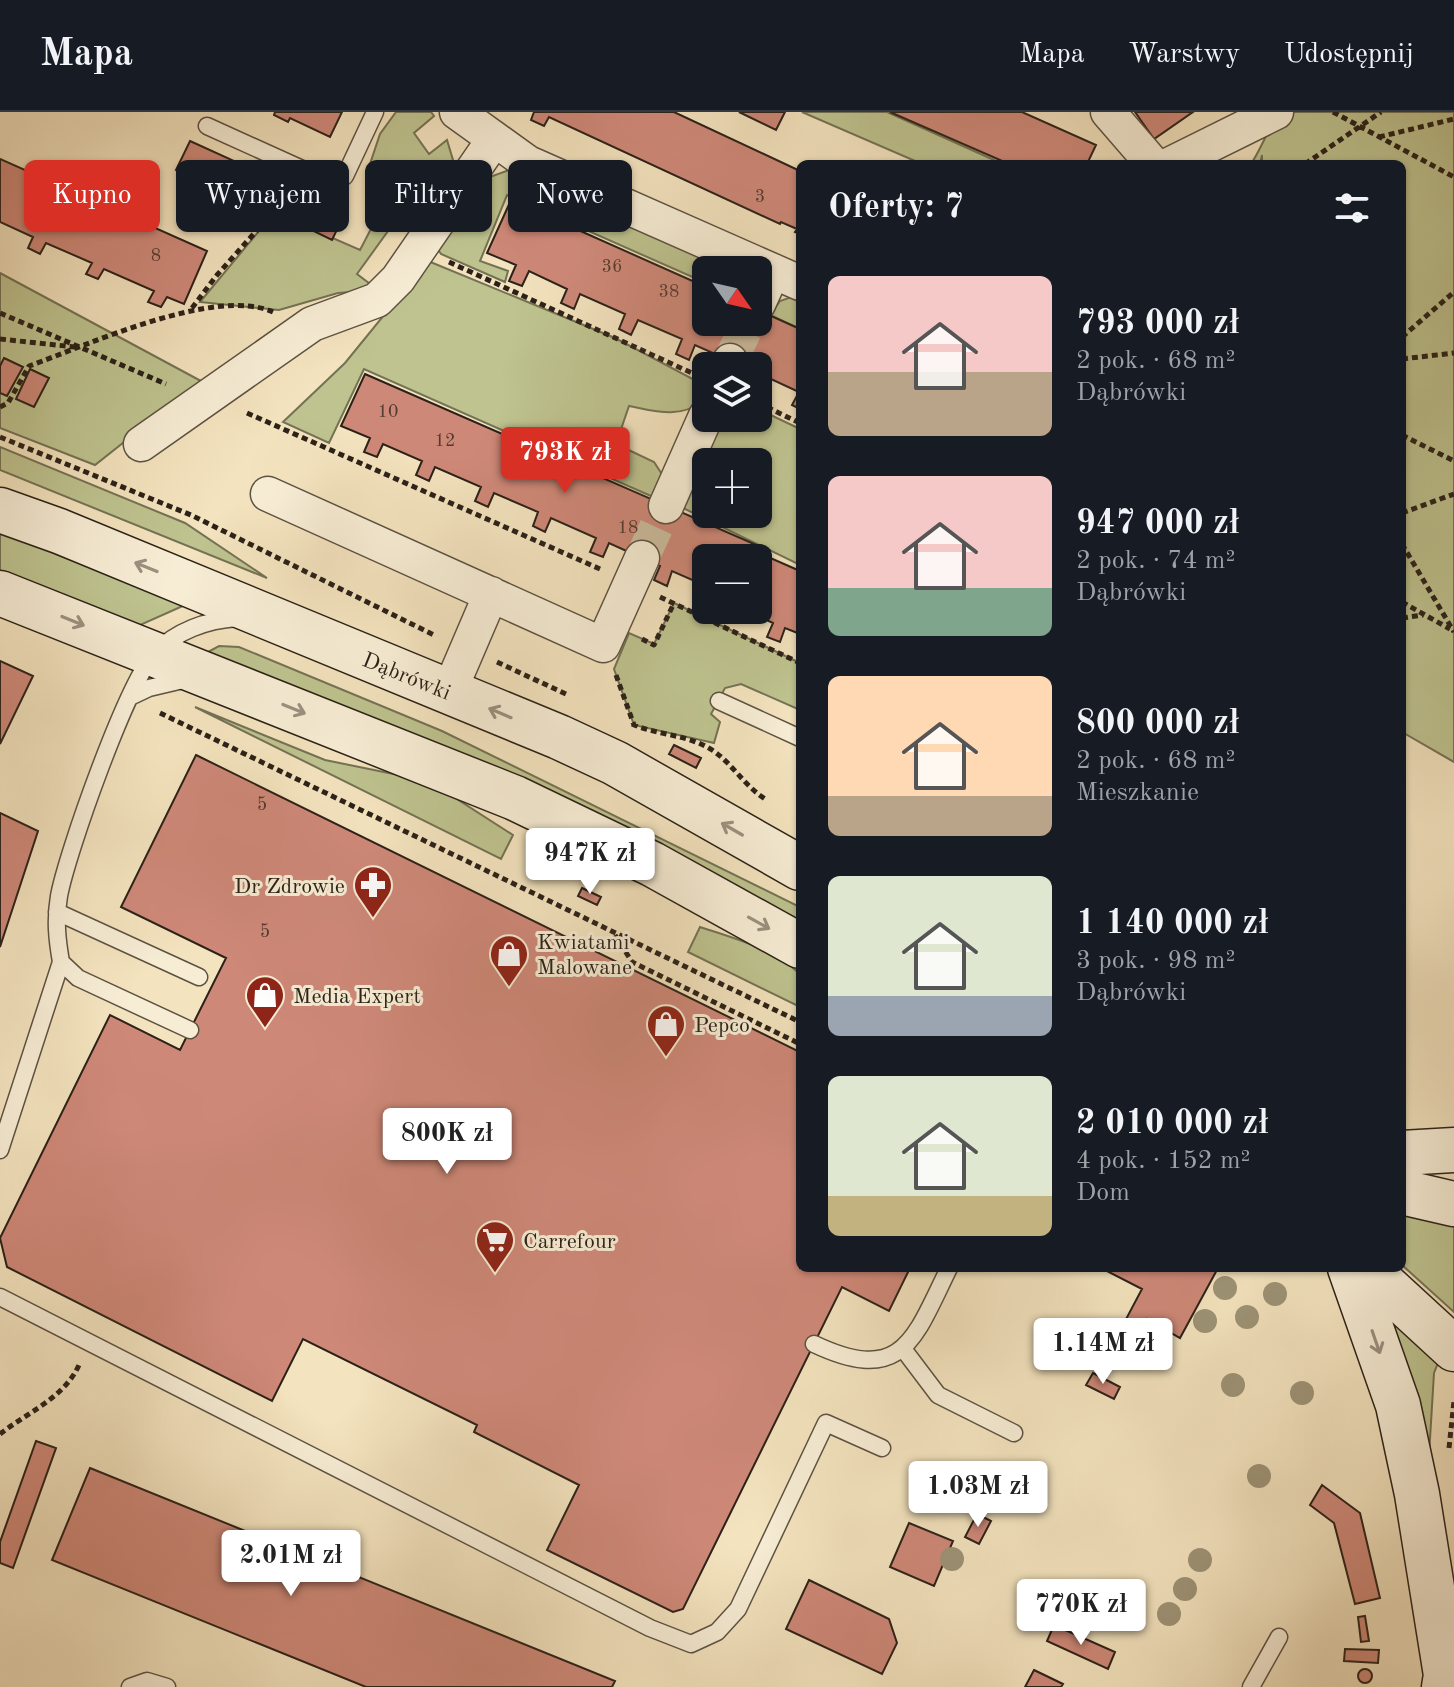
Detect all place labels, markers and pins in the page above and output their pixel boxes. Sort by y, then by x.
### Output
pin: 793K zł [491,427,639,495]
pin: 947K zł [516,828,664,896]
pharmacy icon: Dr Zdrowie [352,864,394,919]
place label: Dr Zdrowie [234,876,345,898]
place label: Kwiatami Malowane [537,932,632,979]
shop icon: Kwiatami Malowane [488,933,530,988]
shop icon: Media Expert [244,974,286,1029]
place label: Media Expert [293,986,421,1008]
shop icon: Pepco [645,1003,687,1058]
place label: Pepco [694,1015,750,1037]
pin: 800K zł [373,1108,521,1176]
supermarket icon: Carrefour [474,1219,516,1274]
place label: Carrefour [523,1231,616,1253]
pin: 1.14M zł [1020,1318,1186,1386]
pin: 1.03M zł [895,1461,1061,1529]
pin: 2.01M zł [208,1530,374,1598]
pin: 770K zł [1007,1579,1155,1647]

